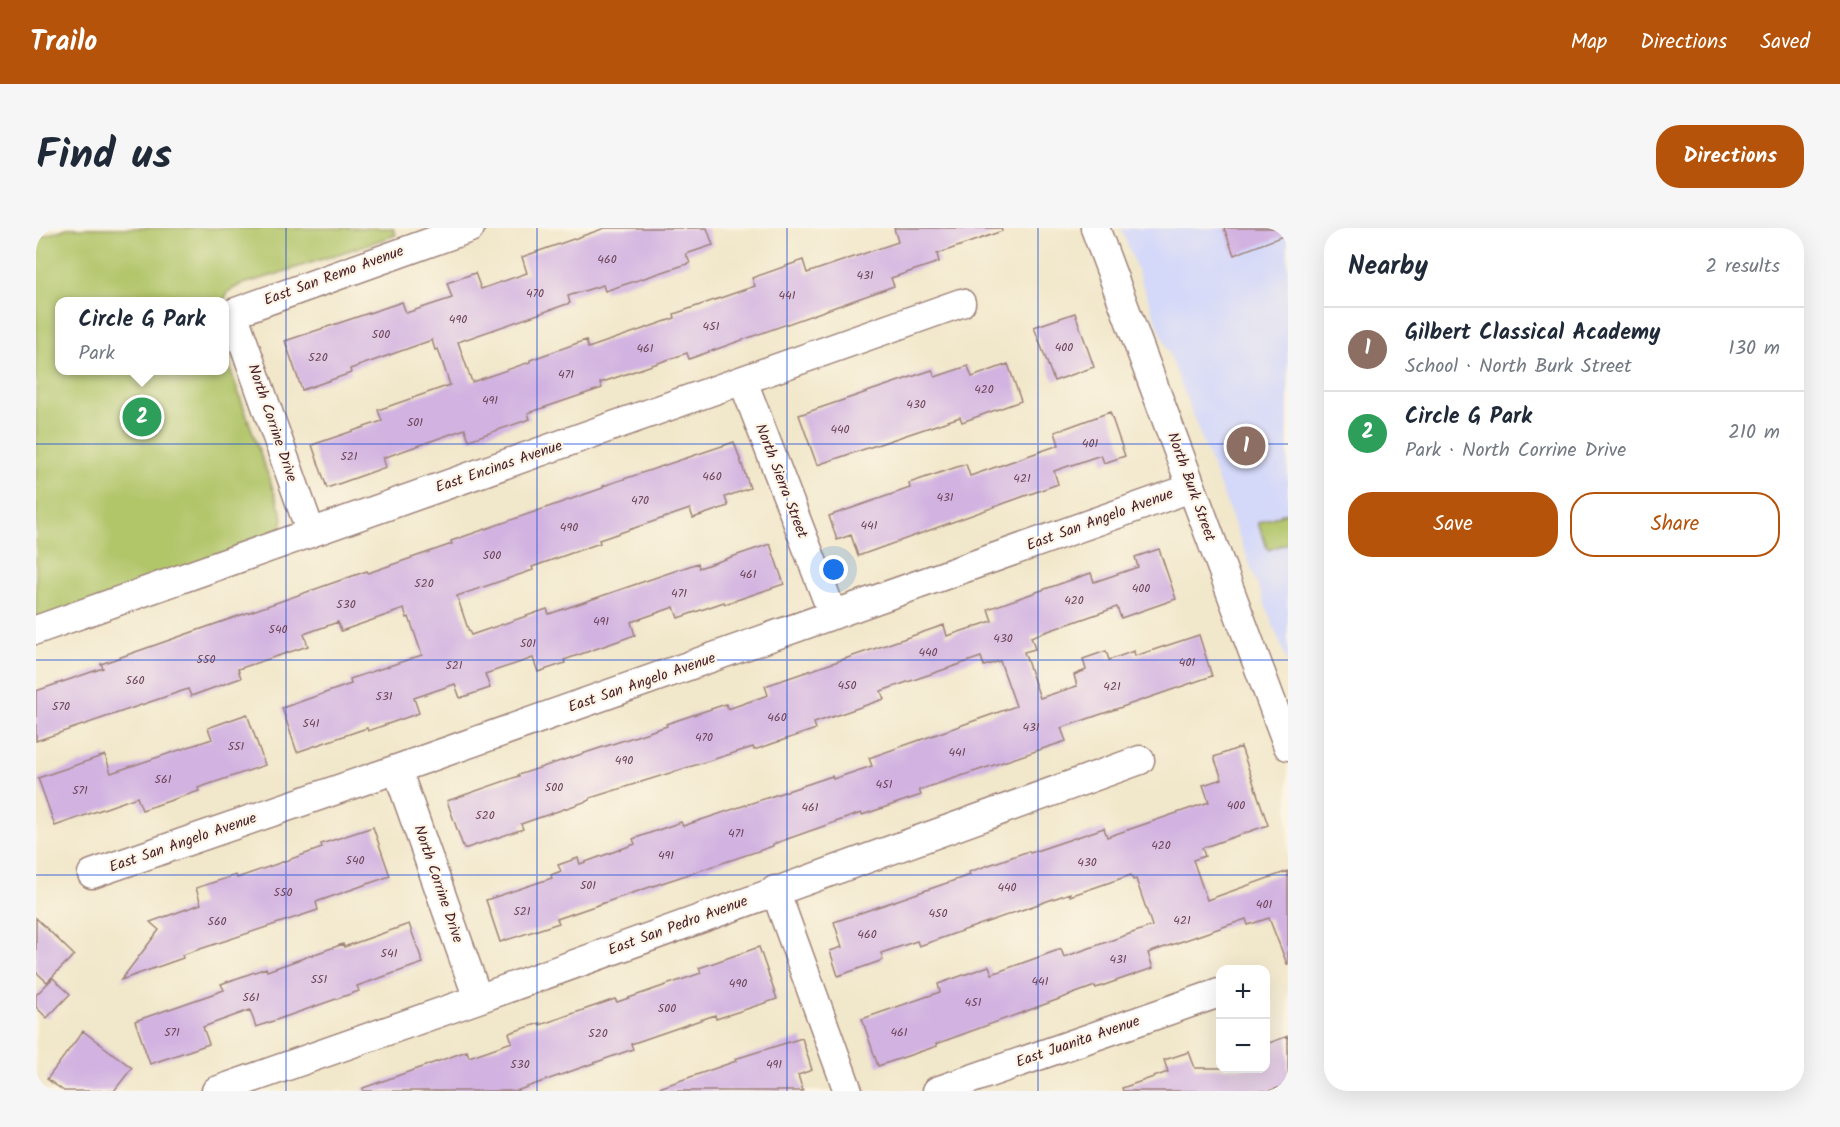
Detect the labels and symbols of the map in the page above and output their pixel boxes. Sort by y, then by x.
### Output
street label: East San Remo Avenue [261,239,408,312]
house number: 460 [597,250,617,269]
house number: 431 [856,266,874,285]
house number: 470 [526,284,544,303]
house number: 441 [779,286,796,305]
house number: 490 [449,310,467,329]
house number: 451 [703,317,720,336]
house number: 500 [372,325,390,344]
house number: 400 [1055,338,1073,357]
house number: 461 [636,339,654,358]
house number: 520 [308,348,328,367]
street label: North Corrine Drive [241,361,303,485]
house number: 471 [558,365,574,384]
house number: 420 [974,380,994,399]
house number: 491 [482,391,498,410]
pin: 2 [122,394,162,440]
house number: 430 [906,395,926,414]
house number: 501 [407,413,423,432]
street label: North Sierra Street [748,420,814,542]
house number: 440 [830,420,850,439]
pin: 1 [1226,424,1266,468]
street label: North Burk Street [1160,429,1222,545]
street label: East Encinas Avenue [432,434,566,500]
house number: 401 [1082,434,1098,453]
house number: 521 [340,447,358,466]
house number: 460 [702,467,722,486]
house number: 421 [1013,469,1031,488]
street label: East San Angelo Avenue [1023,482,1177,558]
house number: 431 [936,488,954,507]
house number: 470 [631,491,649,510]
house number: 441 [861,516,878,535]
house number: 490 [560,518,578,537]
house number: 500 [483,546,501,565]
your location [819,555,848,584]
house number: 461 [739,565,757,584]
house number: 520 [414,574,434,593]
house number: 400 [1132,579,1150,598]
house number: 471 [671,584,687,603]
house number: 420 [1064,591,1084,610]
house number: 530 [336,595,356,614]
house number: 491 [593,612,609,631]
house number: 540 [268,620,288,639]
house number: 430 [993,629,1013,648]
house number: 501 [520,634,536,653]
house number: 440 [918,643,938,662]
street label: East San Angelo Avenue [565,646,719,720]
house number: 550 [197,650,215,669]
house number: 401 [1179,653,1195,672]
house number: 521 [445,656,463,675]
house number: 560 [125,671,145,690]
house number: 450 [837,676,857,695]
house number: 421 [1103,677,1121,696]
house number: 531 [375,687,393,706]
house number: 570 [52,697,70,716]
house number: 460 [767,708,787,727]
house number: 541 [303,714,320,733]
house number: 431 [1022,718,1040,737]
house number: 470 [695,728,713,747]
house number: 551 [228,737,245,756]
house number: 441 [949,743,966,762]
house number: 490 [615,751,633,770]
house number: 561 [155,770,172,789]
house number: 451 [876,775,893,794]
house number: 500 [545,778,563,797]
house number: 571 [72,781,88,800]
house number: 400 [1227,796,1245,815]
house number: 461 [801,798,819,817]
street label: East San Angelo Avenue [106,806,260,880]
house number: 520 [475,806,495,825]
street label: North Corrine Drive [407,822,469,946]
house number: 471 [728,824,744,843]
house number: 420 [1151,836,1171,855]
house number: 491 [658,846,674,865]
house number: 540 [345,851,365,870]
house number: 430 [1077,853,1097,872]
house number: 501 [580,876,596,895]
house number: 440 [997,878,1017,897]
house number: 550 [274,883,292,902]
street label: East San Pedro Avenue [605,889,752,962]
house number: 401 [1256,895,1272,914]
house number: 521 [513,902,531,921]
house number: 450 [928,904,948,923]
house number: 421 [1173,911,1191,930]
house number: 560 [207,912,227,931]
house number: 460 [857,925,877,944]
house number: 541 [381,944,398,963]
house number: 431 [1109,950,1127,969]
house number: 551 [311,970,328,989]
house number: 441 [1032,972,1049,991]
house number: 490 [729,974,747,993]
house number: 561 [243,988,260,1007]
house number: 451 [965,993,982,1012]
house number: 500 [658,999,676,1018]
street label: East Juanita Avenue [1013,1009,1144,1074]
house number: 571 [164,1023,180,1042]
house number: 461 [890,1023,908,1042]
house number: 520 [588,1024,608,1043]
house number: 530 [510,1055,530,1074]
house number: 491 [766,1055,782,1074]

